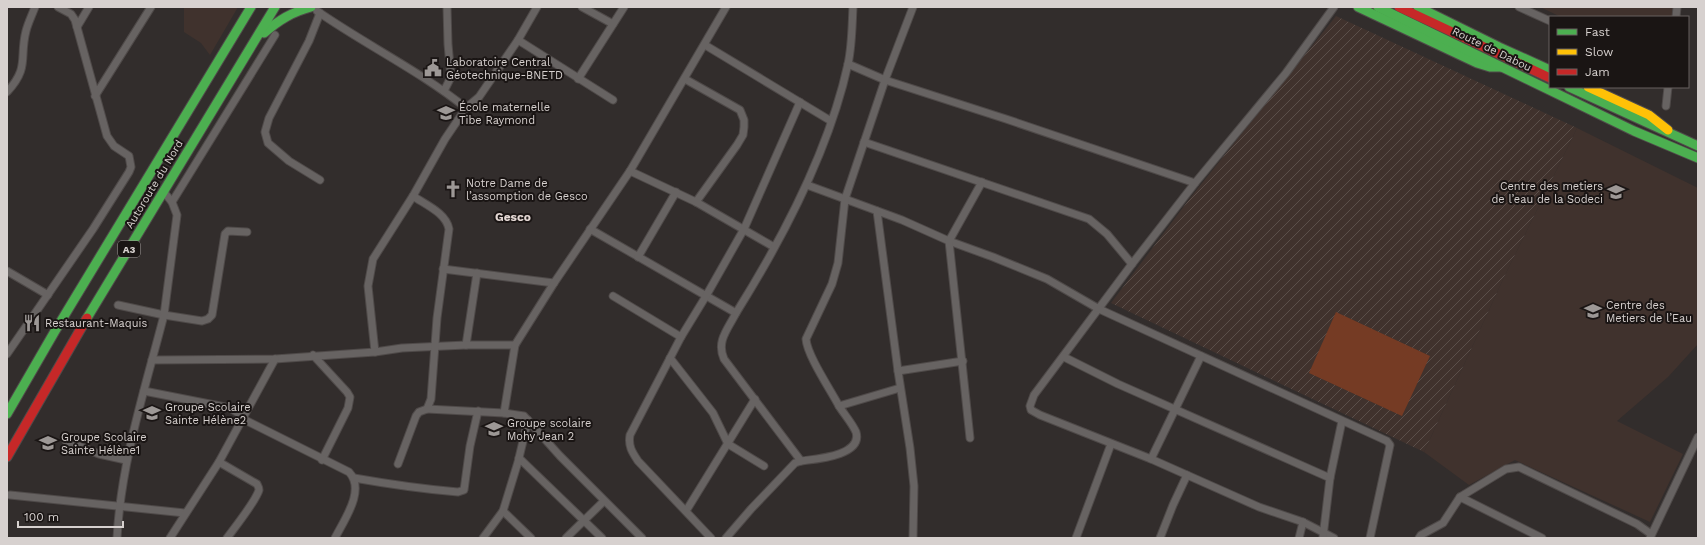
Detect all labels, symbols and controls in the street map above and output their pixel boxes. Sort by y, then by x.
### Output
legend [1549,16,1689,88]
street label: Route de Dabou [1450,25,1534,74]
text: Fast [1585,25,1610,39]
text: Slow [1585,45,1613,59]
place label: Laboratoire Central Géotechnique-BNETD [446,56,563,82]
public building icon: Laboratoire Central Géotechnique-BNETD [423,58,443,78]
text: Jam [1585,65,1610,79]
place label: École maternelle Tibe Raymond [459,100,550,127]
school or university icon: École maternelle Tibe Raymond [436,103,456,123]
street label: Autoroute du Nord [123,138,186,231]
place label: Notre Dame de l’assomption de Gesco [466,177,588,203]
church icon: Notre Dame de l’assomption de Gesco [443,179,463,199]
place label: Centre des metiers de l’eau de la Sodeci [1491,180,1603,206]
school or university icon: Centre des metiers de l’eau de la Sodeci [1606,182,1626,202]
district label: Gesco [495,210,531,224]
road number: A3 [118,241,140,257]
place label: Centre des Metiers de l’Eau [1606,299,1692,325]
school or university icon: Centre des Metiers de l’Eau [1583,301,1603,321]
restaurant icon: Restaurant-Maquis [22,313,42,333]
place label: Restaurant-Maquis [45,317,147,330]
place label: Groupe Scolaire Sainte Hélène2 [165,401,251,427]
school or university icon: Groupe Scolaire Sainte Hélène2 [142,403,162,423]
place label: Groupe scolaire Mohy Jean 2 [507,417,591,443]
school or university icon: Groupe scolaire Mohy Jean 2 [484,419,504,439]
place label: Groupe Scolaire Sainte Hélène1 [61,431,147,457]
school or university icon: Groupe Scolaire Sainte Hélène1 [38,433,58,453]
scale bar [18,503,123,529]
text: 100 m [24,510,59,524]

